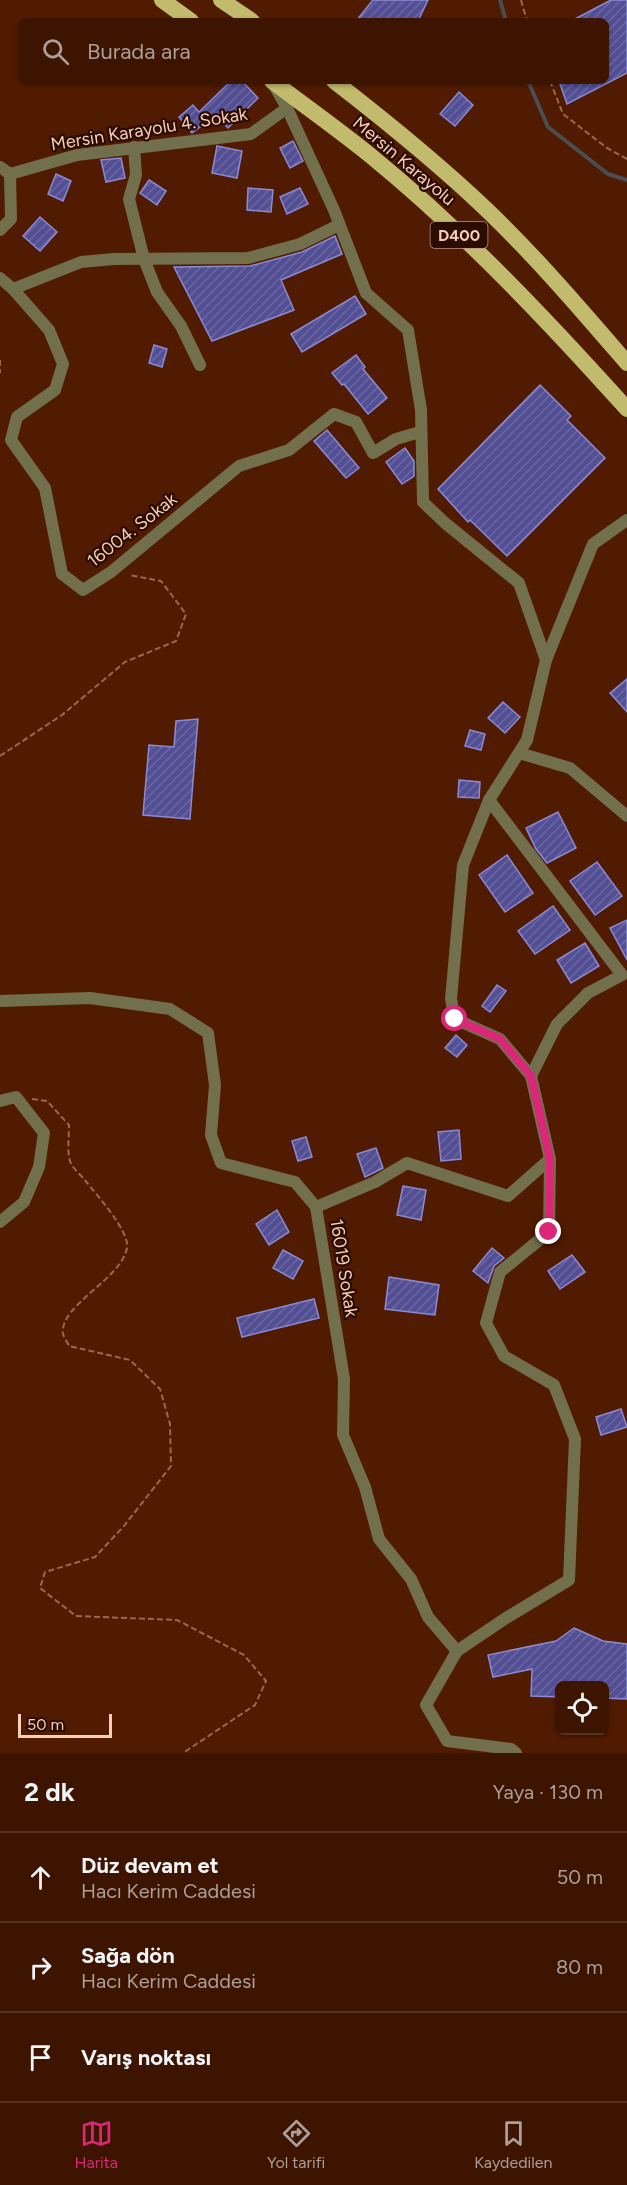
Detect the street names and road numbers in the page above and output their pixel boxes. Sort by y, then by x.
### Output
street label: Mersin Karayolu 4. Sokak [49,103,249,155]
street label: Mersin Karayolu [348,112,460,210]
road number: D400 [430,222,488,248]
street label: 16004. Sokak [83,488,182,572]
street label: 16019 Sokak [325,1217,363,1319]

